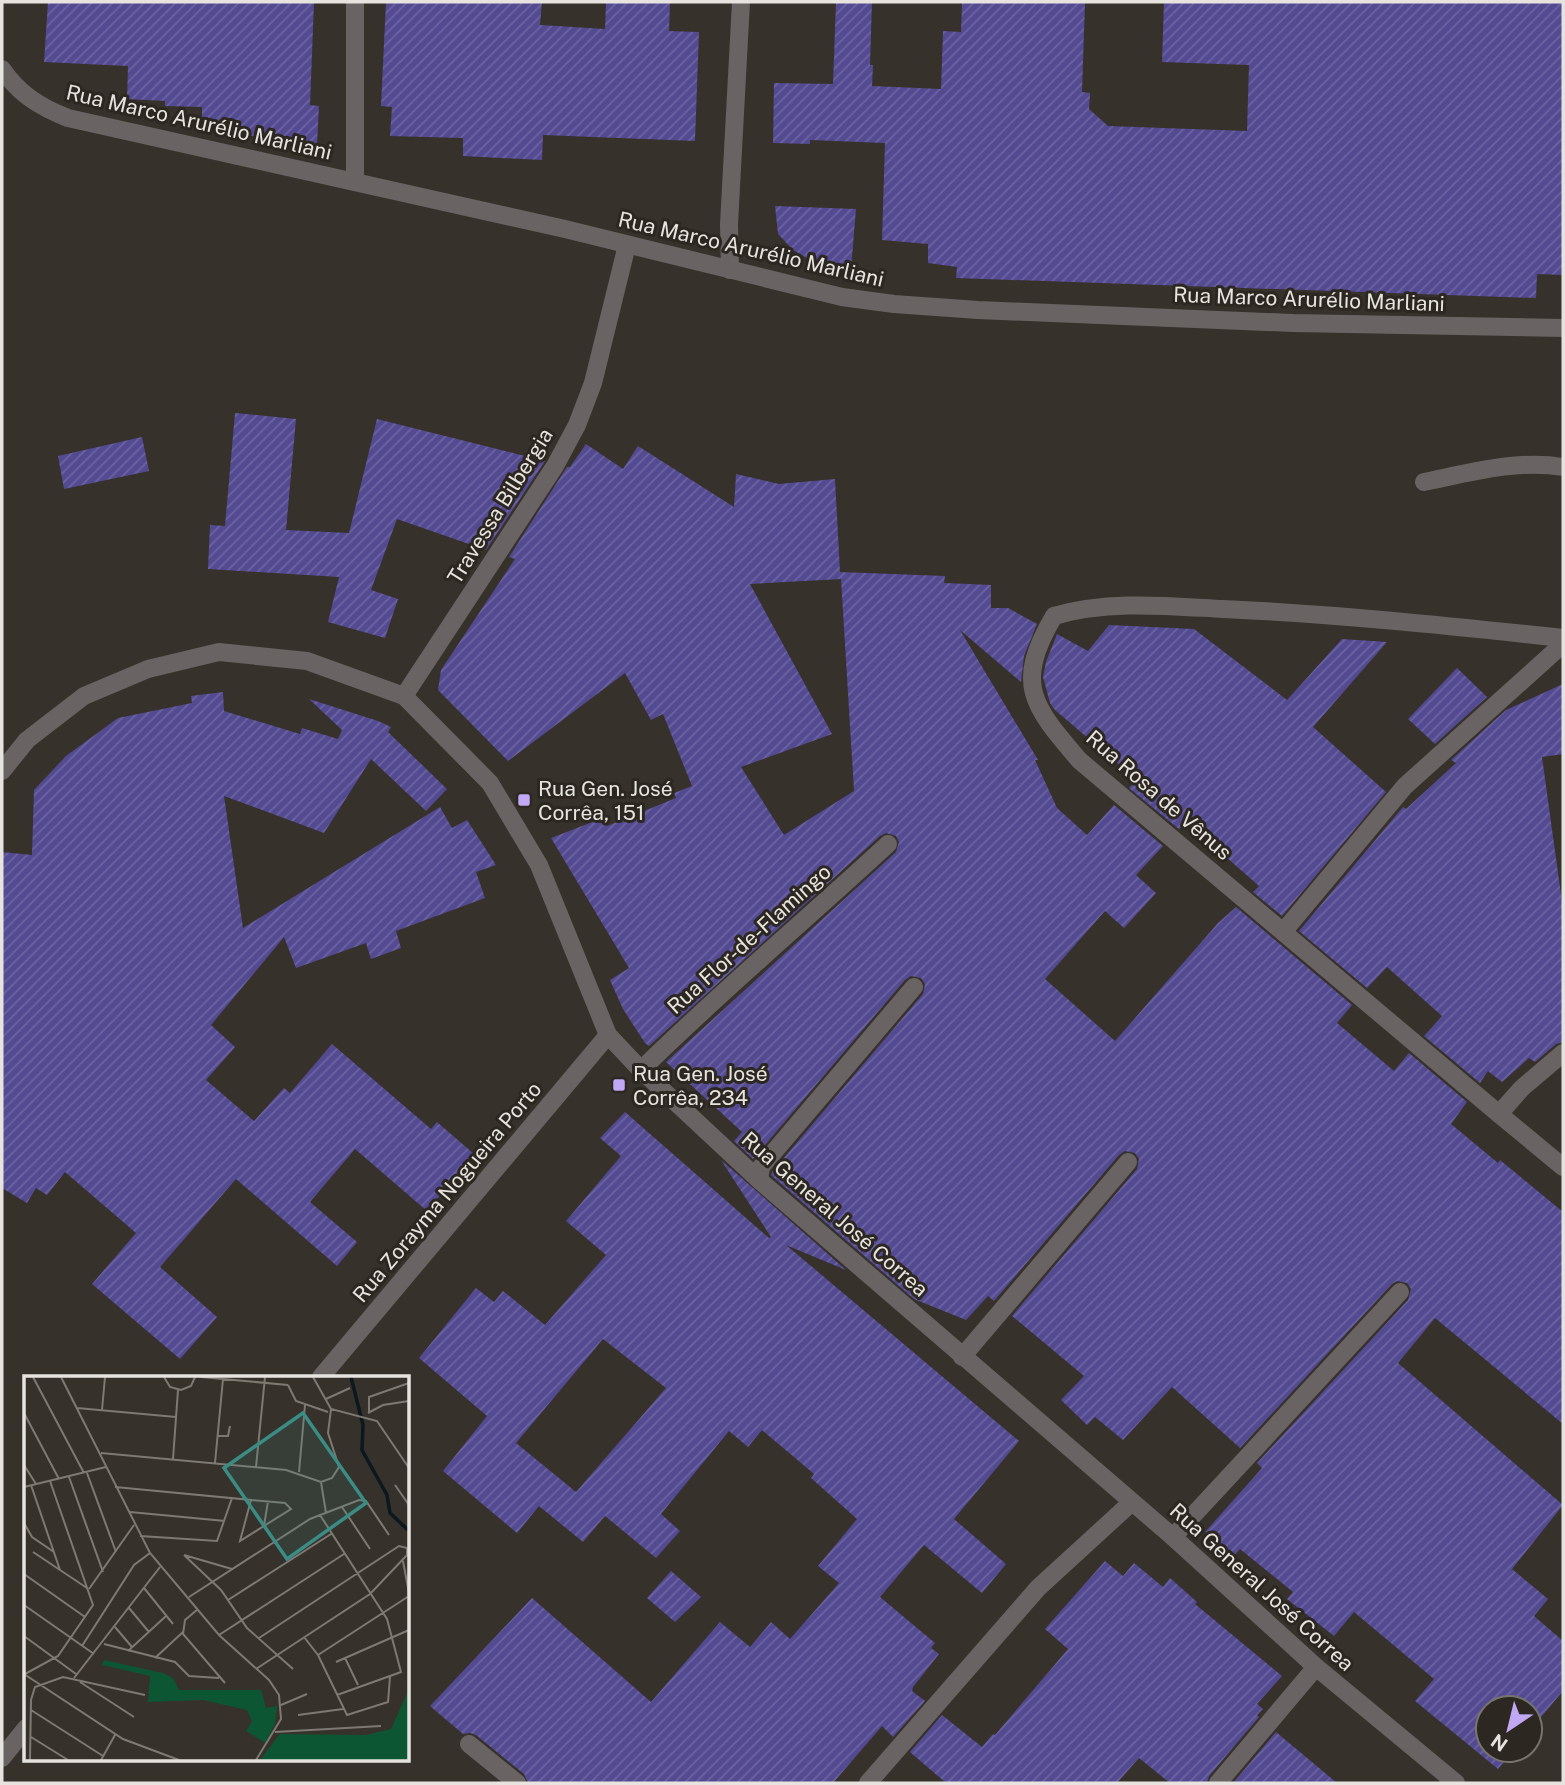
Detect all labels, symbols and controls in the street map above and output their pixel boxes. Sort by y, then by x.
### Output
street label: Rua Marco Arurélio Marliani [64,79,334,165]
street label: Rua Marco Arurélio Marliani [616,206,886,292]
street label: Rua Marco Arurélio Marliani [1173,282,1445,316]
street label: Travessa Bilbergia [442,424,558,588]
street label: Rua Rosa de Vênus [1081,725,1237,865]
place label: Rua Gen. José Corrêa, 151 [538,776,673,825]
marker: Rua Gen. José Corrêa, 151 [516,792,532,808]
street label: Rua Flor-de-Flamingo [662,859,836,1019]
place label: Rua Gen. José Corrêa, 234 [633,1061,768,1110]
street label: Rua Zorayma Nogueira Porto [347,1077,547,1307]
marker: Rua Gen. José Corrêa, 234 [611,1077,627,1093]
street label: Rua General José Correa [737,1126,933,1302]
inset map [24,1376,410,1760]
street label: Rua General José Correa [1165,1498,1359,1676]
north arrow [1474,1694,1544,1764]
text: N [1487,1730,1512,1756]

